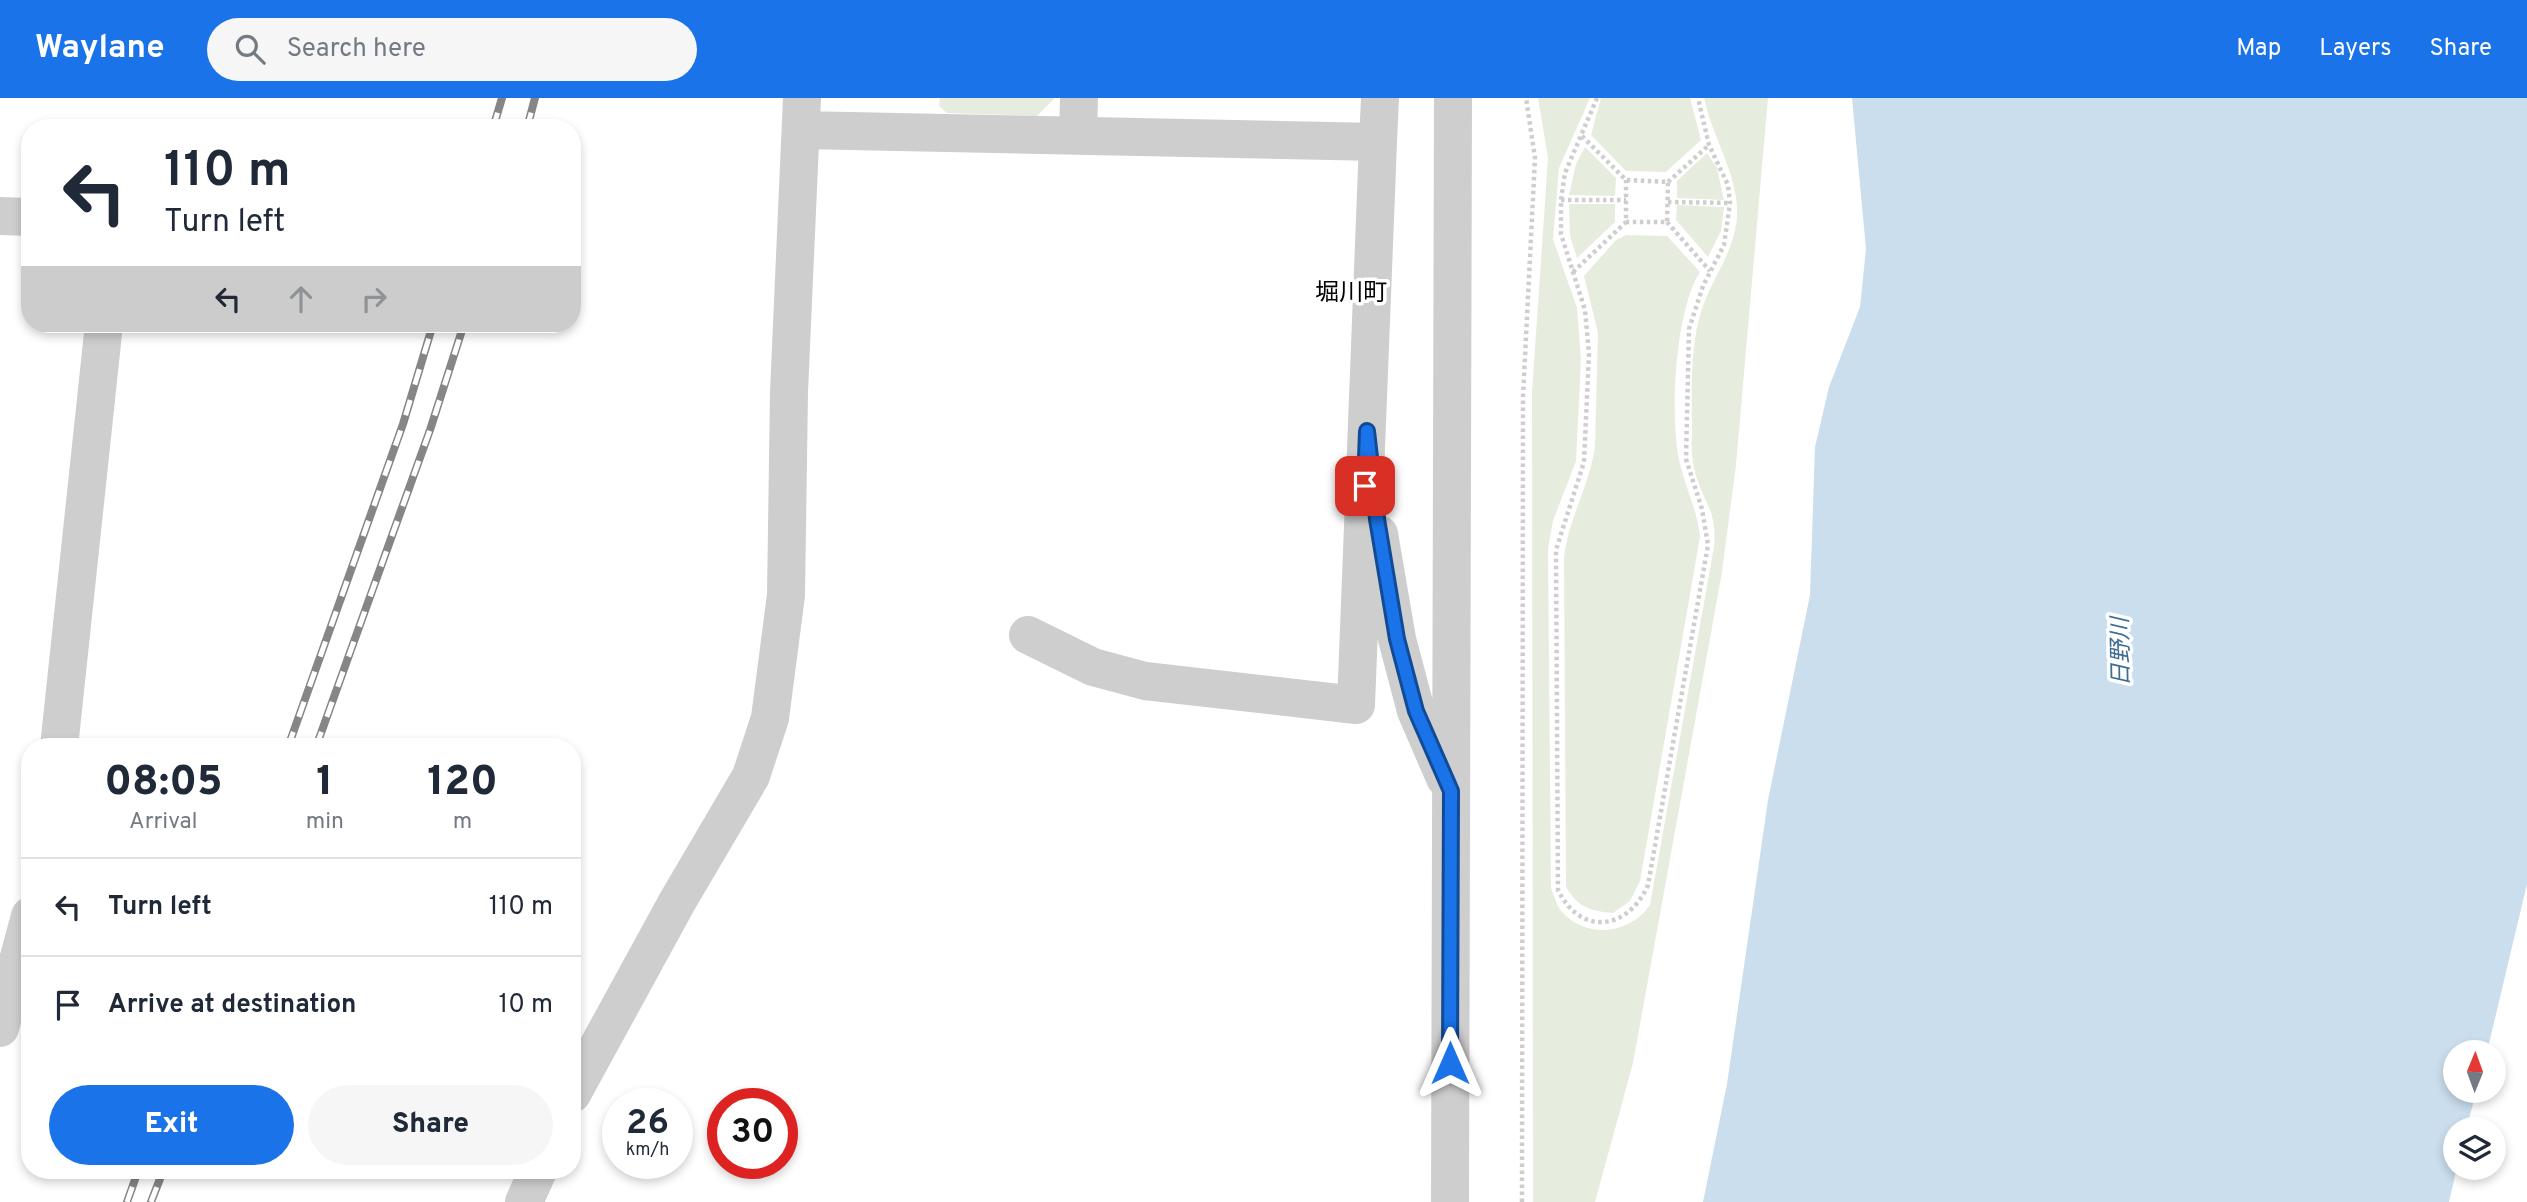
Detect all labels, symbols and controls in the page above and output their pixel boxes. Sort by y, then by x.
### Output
search box [207,18,697,81]
text: Waylane [35,28,165,70]
icon: search [231,30,269,68]
text: Search here [287,33,426,66]
text: Map [2236,34,2281,64]
text: Layers [2319,34,2391,64]
text: Share [2429,34,2492,64]
text: 110 m [164,142,291,204]
icon: left [49,147,140,238]
text: Turn left [164,203,285,243]
district label: 堀川町 [1315,279,1387,309]
icon: left [209,280,247,318]
icon: ahead [282,280,320,318]
icon: right [355,280,393,318]
pin [1335,456,1395,516]
icon: arrive [1346,467,1384,505]
water label: 日野川 [2107,614,2138,687]
text: 08:05 [104,757,223,810]
text: 1 [316,757,333,810]
text: 120 [427,757,498,810]
text: Arrival [129,808,198,837]
text: min [306,808,344,837]
text: m [453,808,472,837]
icon: left [49,888,87,926]
text: Turn left [108,891,212,924]
text: 110 m [489,891,553,924]
icon: arrive [49,986,87,1024]
text: Arrive at destination [108,989,356,1022]
text: 10 m [498,989,553,1022]
position arrow [1413,1026,1487,1100]
north arrow [2443,1040,2506,1102]
map controls [2443,1040,2506,1180]
button: Exit [49,1085,294,1165]
button: Share [308,1085,553,1165]
speed limit sign: 30 [707,1088,798,1179]
text: 26 [626,1102,669,1146]
button: layers [2443,1117,2506,1180]
text: km/h [626,1139,669,1162]

